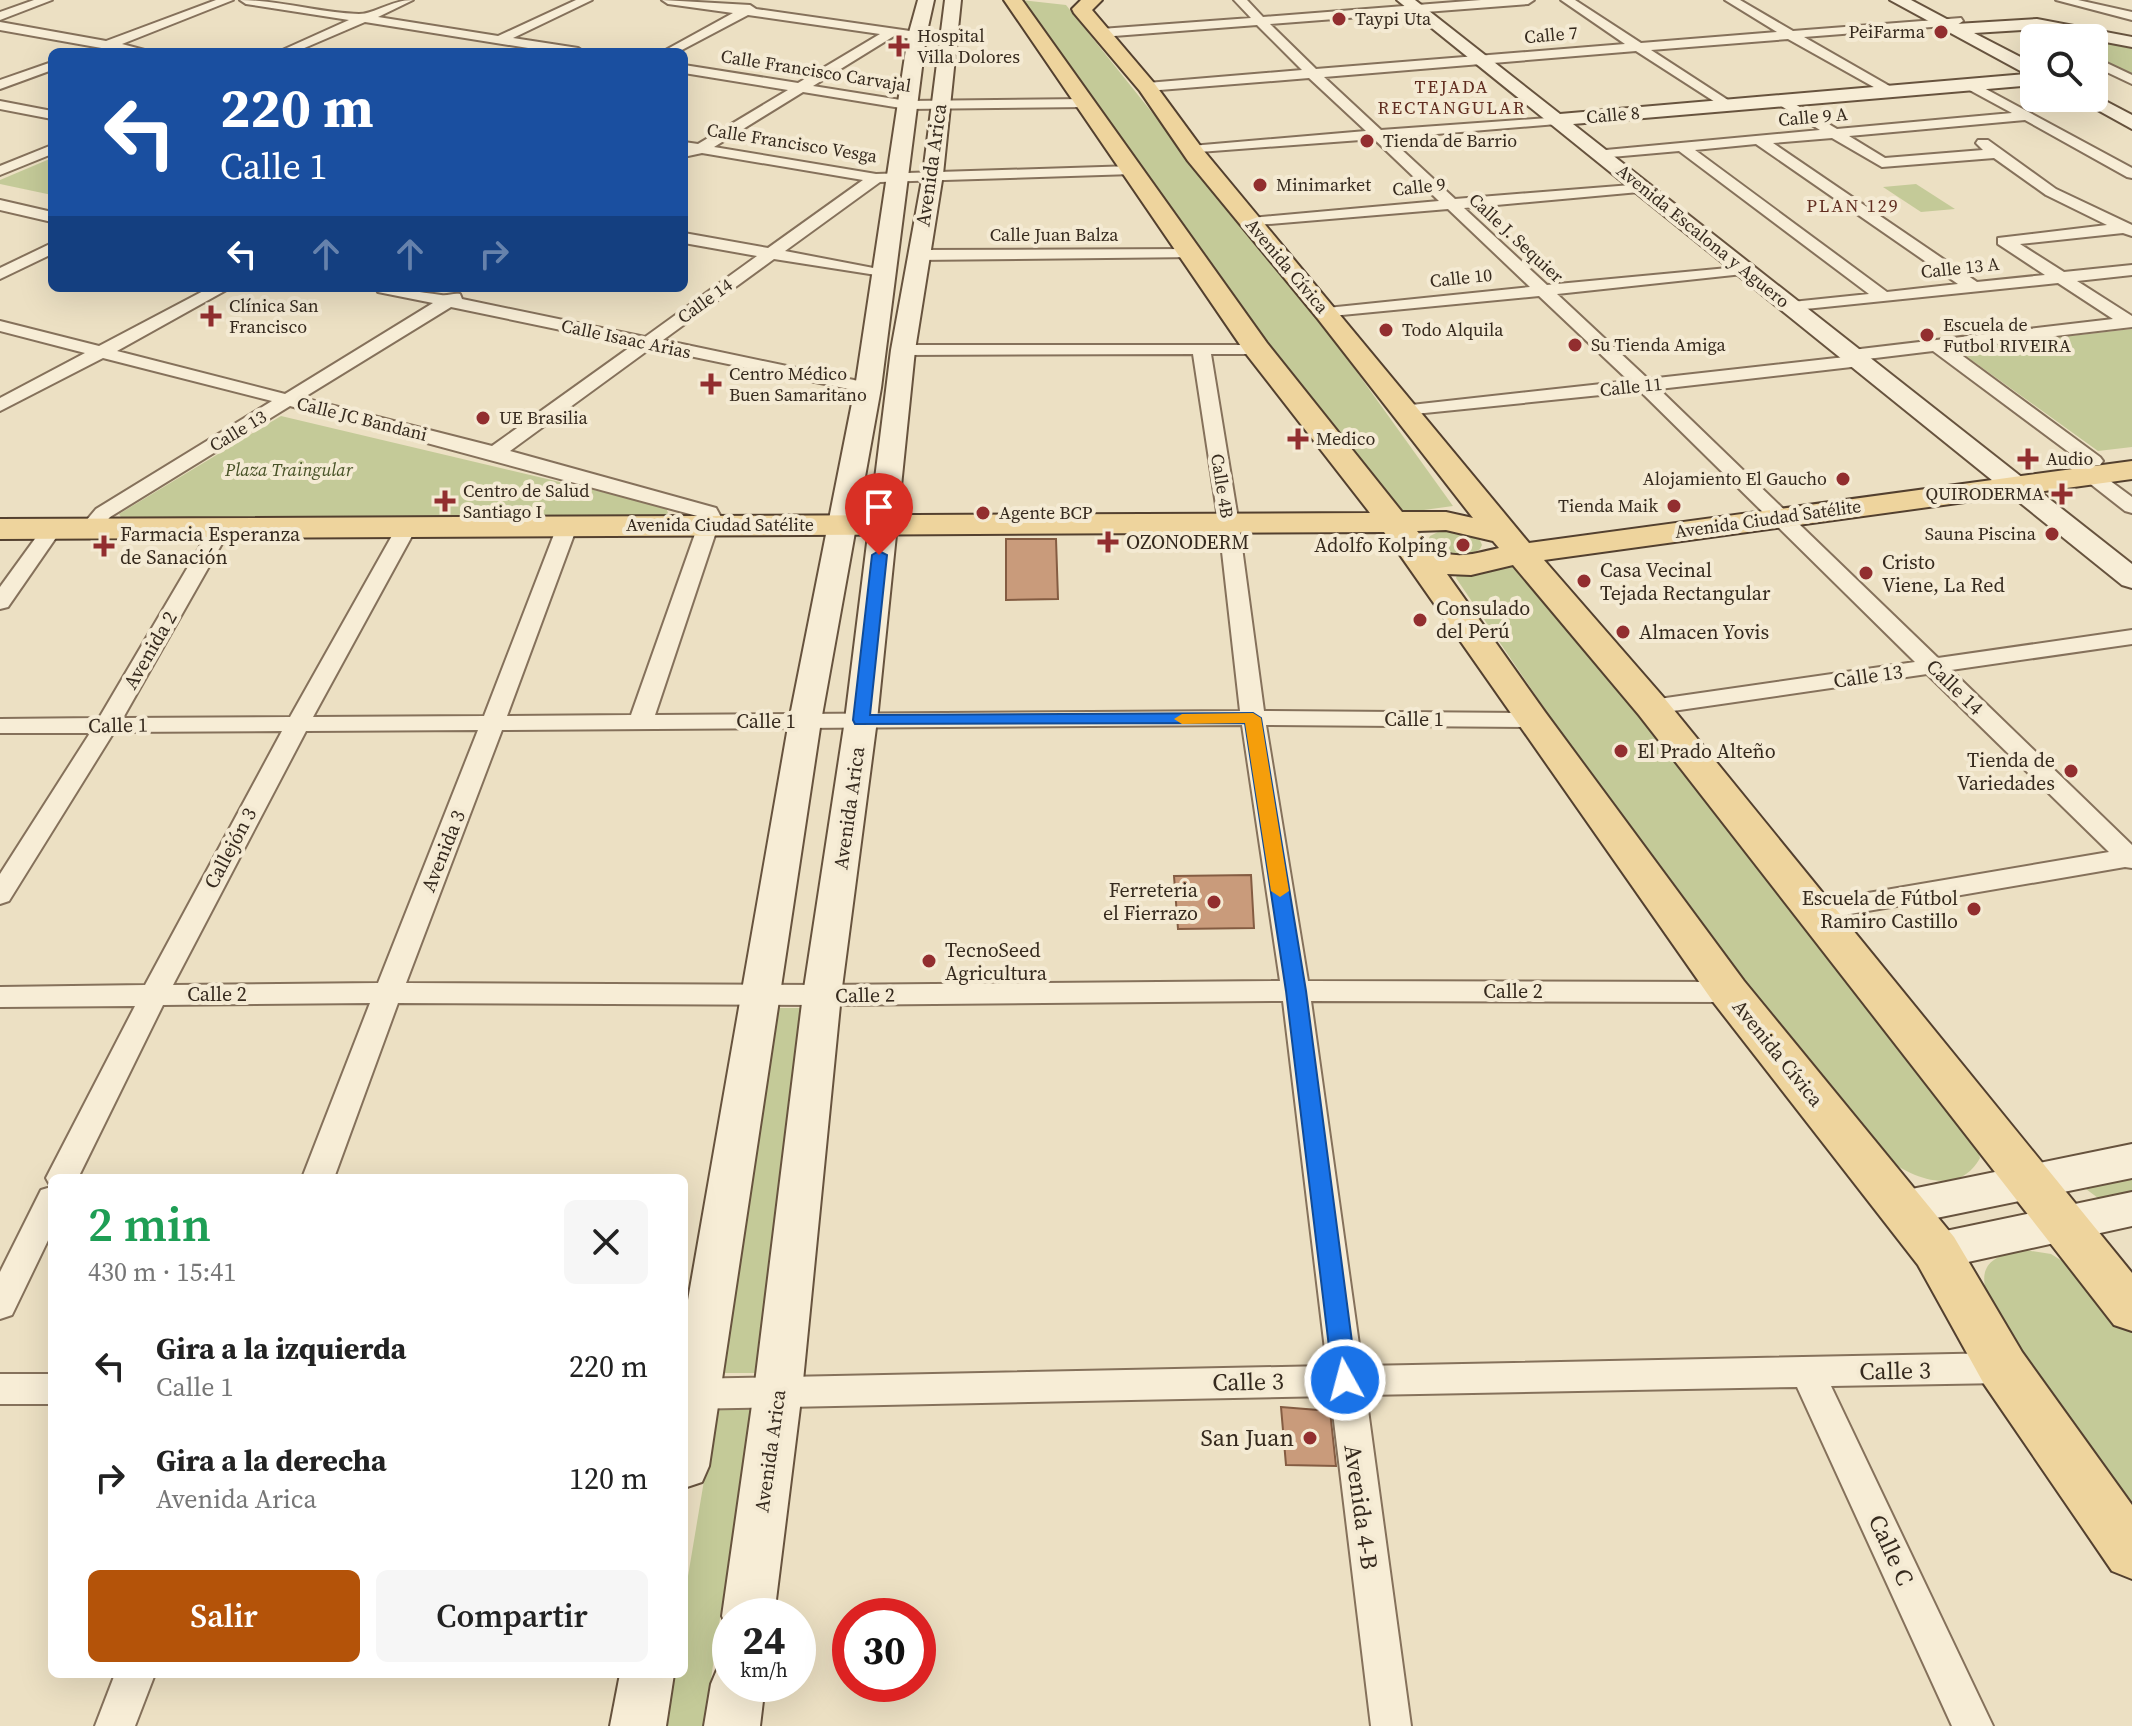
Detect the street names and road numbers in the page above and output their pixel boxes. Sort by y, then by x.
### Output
street label: Calle 7 [1523,20,1579,49]
street label: Calle Francisco Carvajal [719,43,913,98]
street label: Calle 8 [1585,100,1641,129]
street label: Avenida Arica [909,101,954,228]
street label: Calle 9 A [1777,101,1849,132]
street label: Calle Francisco Vesga [705,117,880,168]
street label: Avenida Escalona y Aguero [1611,158,1795,313]
street label: Calle 9 [1391,171,1447,202]
street label: Calle J. Sequier [1464,187,1569,288]
street label: Avenida Cívica [1240,213,1335,319]
street label: Calle Juan Balza [990,222,1119,247]
street label: Calle 13 A [1919,251,2000,284]
street label: Calle 10 [1429,262,1493,293]
street label: Calle 14 [672,272,737,329]
street label: Calle Isaac Arias [559,313,693,364]
street label: Calle 11 [1599,371,1663,402]
street label: Calle JC Bandani [294,390,430,447]
street label: Calle 13 [204,404,271,457]
street label: Calle 4B [1205,452,1240,520]
street label: Avenida Ciudad Satélite [1673,493,1863,544]
street label: Avenida Ciudad Satélite [626,512,814,537]
street label: Avenida 2 [116,606,184,694]
street label: Calle 14 [1920,653,1990,721]
street label: Calle 13 [1832,657,1904,695]
street label: Calle 1 [1384,705,1444,733]
street label: Calle 1 [736,707,796,735]
street label: Calle 1 [88,710,148,740]
street label: Avenida Arica [827,744,872,871]
street label: Callejón 3 [197,802,263,894]
street label: Avenida 3 [414,806,472,896]
street label: Calle 2 [1483,977,1543,1005]
street label: Calle 2 [187,980,247,1008]
street label: Calle 2 [835,980,895,1010]
street label: Avenida Cívica [1726,994,1830,1113]
street label: Calle 3 [1859,1353,1931,1388]
street label: Calle 3 [1212,1364,1284,1399]
street label: Avenida Arica [748,1387,793,1514]
street label: Avenida 4-B [1336,1442,1387,1572]
street label: Calle C [1861,1509,1922,1591]

